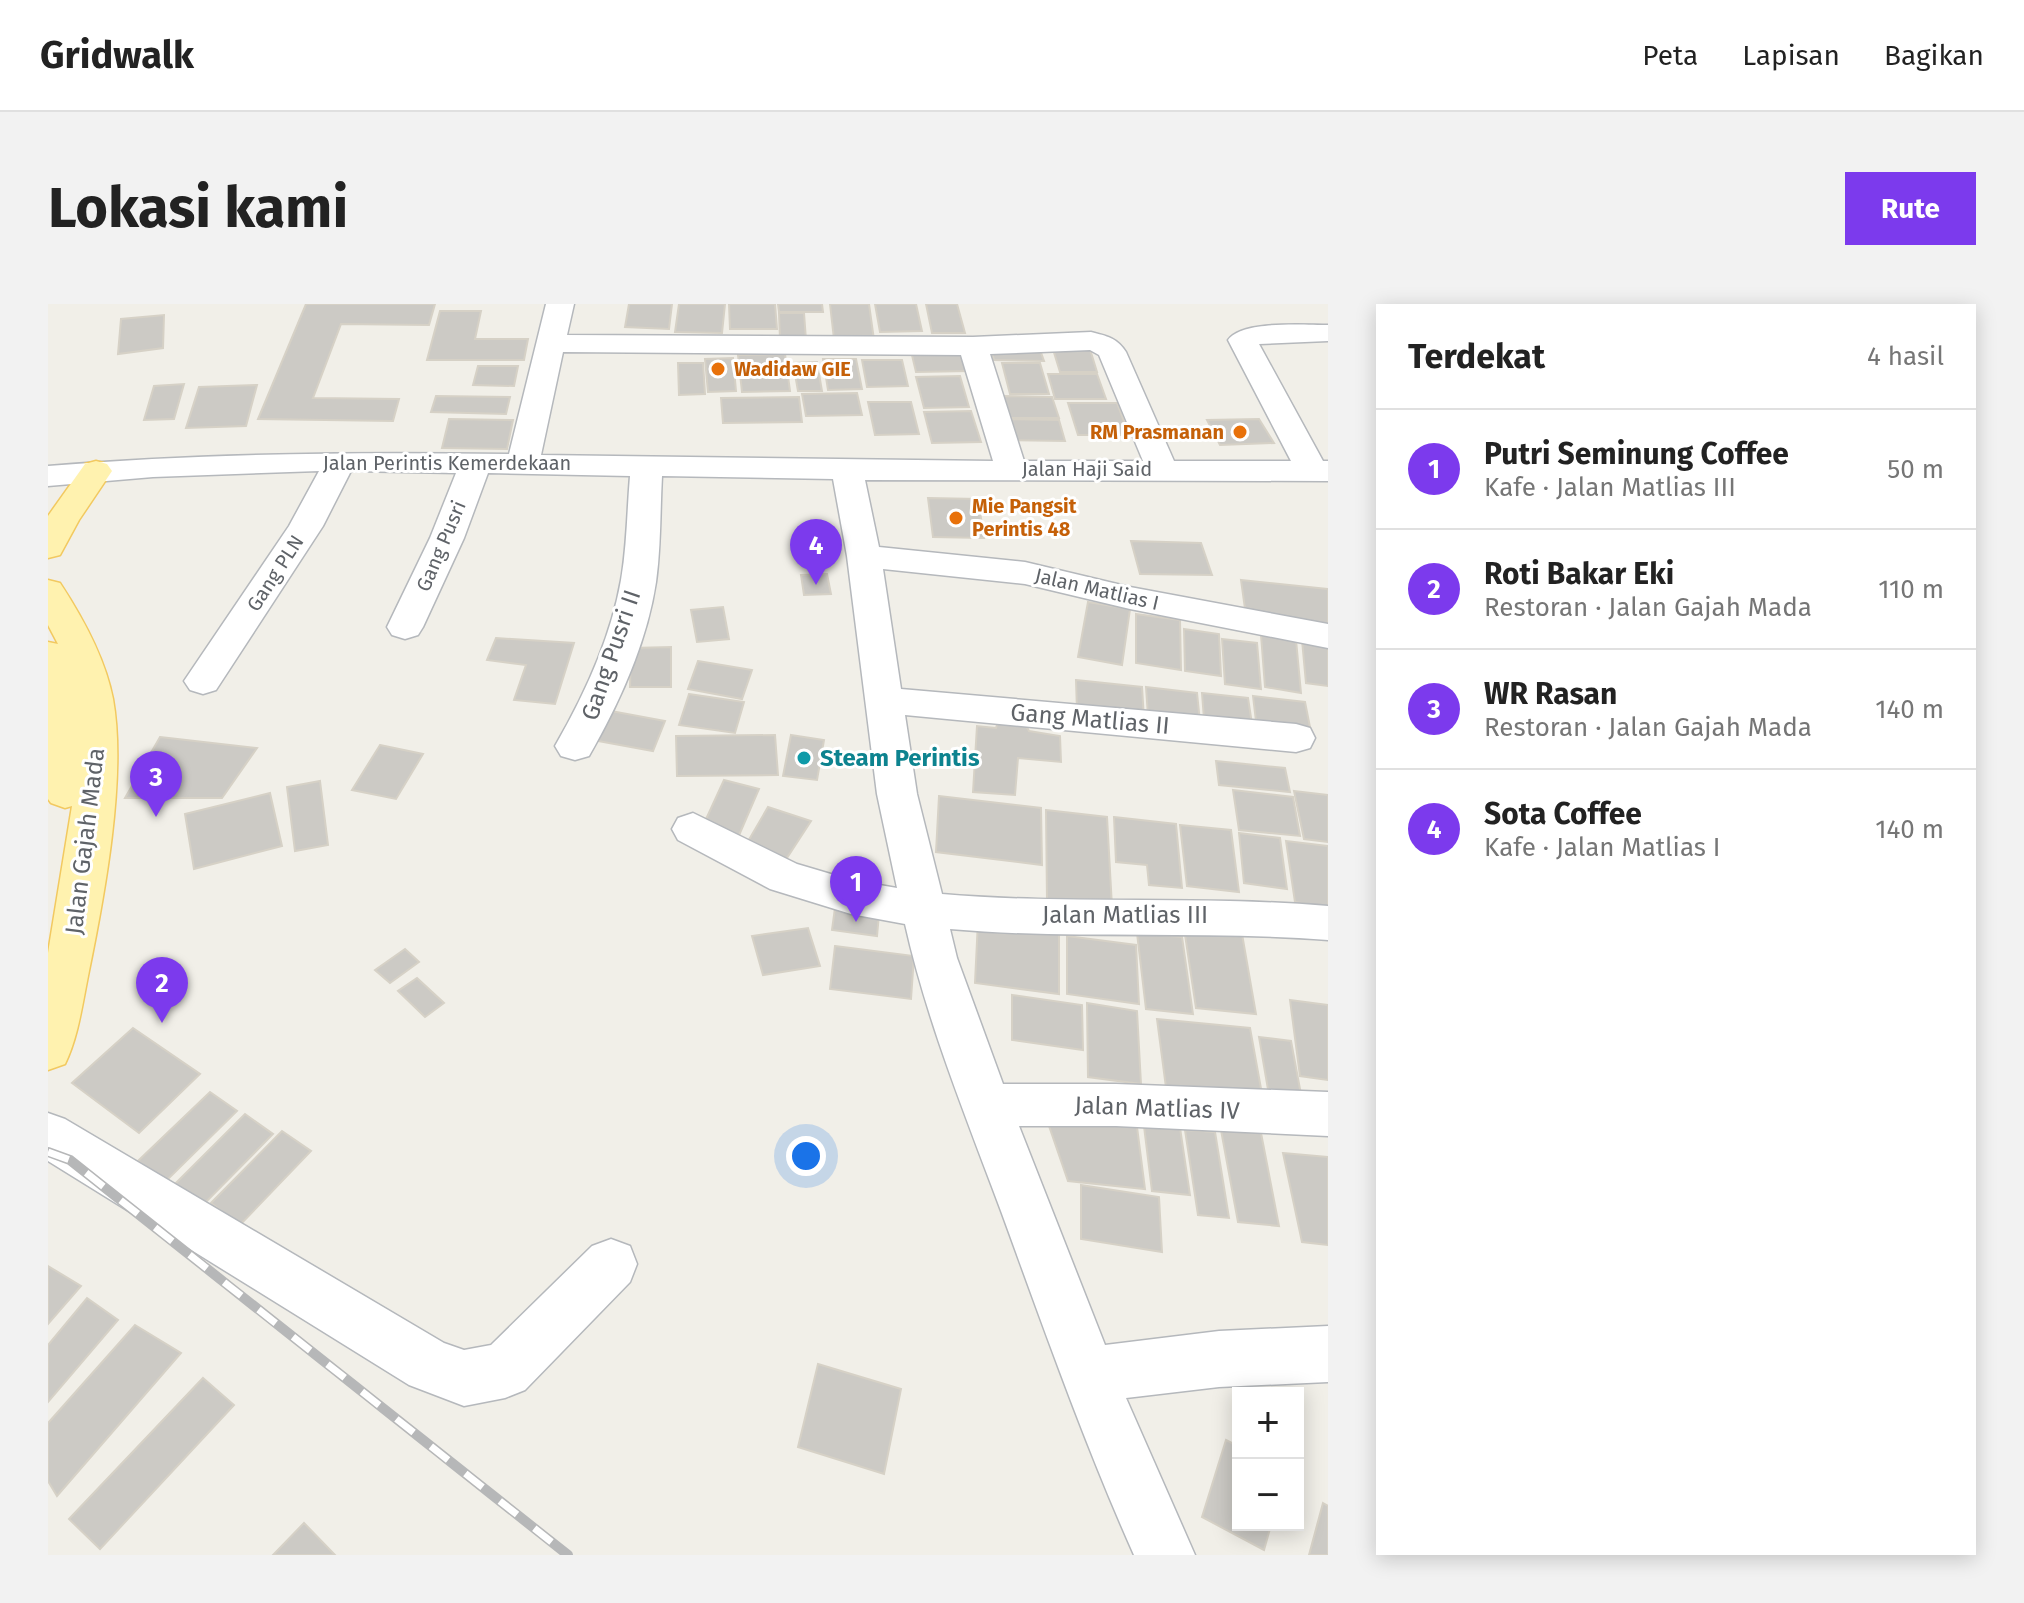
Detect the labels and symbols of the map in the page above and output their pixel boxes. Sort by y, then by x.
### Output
place label: Wadidaw GIE [734,357,851,381]
marker: Wadidaw GIE [709,360,727,378]
place label: RM Prasmanan [1090,420,1224,444]
marker: RM Prasmanan [1231,423,1249,441]
street label: Jalan Perintis Kemerdekaan [323,451,571,475]
street label: Jalan Haji Said [1022,457,1152,481]
place label: Mie Pangsit Perintis 48 [972,494,1077,541]
street label: Gang Pusri [411,497,471,595]
marker: Mie Pangsit Perintis 48 [947,509,965,527]
pin: 4 [790,519,842,585]
street label: Gang PLN [241,530,309,616]
street label: Jalan Matlias I [1033,563,1161,615]
street label: Gang Pusri II [576,586,646,724]
street label: Gang Matlias II [1009,698,1171,740]
place label: Steam Perintis [820,744,980,772]
street label: Jalan Gajah Mada [60,746,110,936]
marker: Steam Perintis [795,749,813,767]
pin: 3 [130,751,182,817]
pin: 1 [830,856,882,922]
street label: Jalan Matlias III [1042,901,1208,929]
pin: 2 [136,957,188,1023]
street label: Jalan Matlias IV [1074,1091,1241,1125]
your location [786,1136,826,1176]

